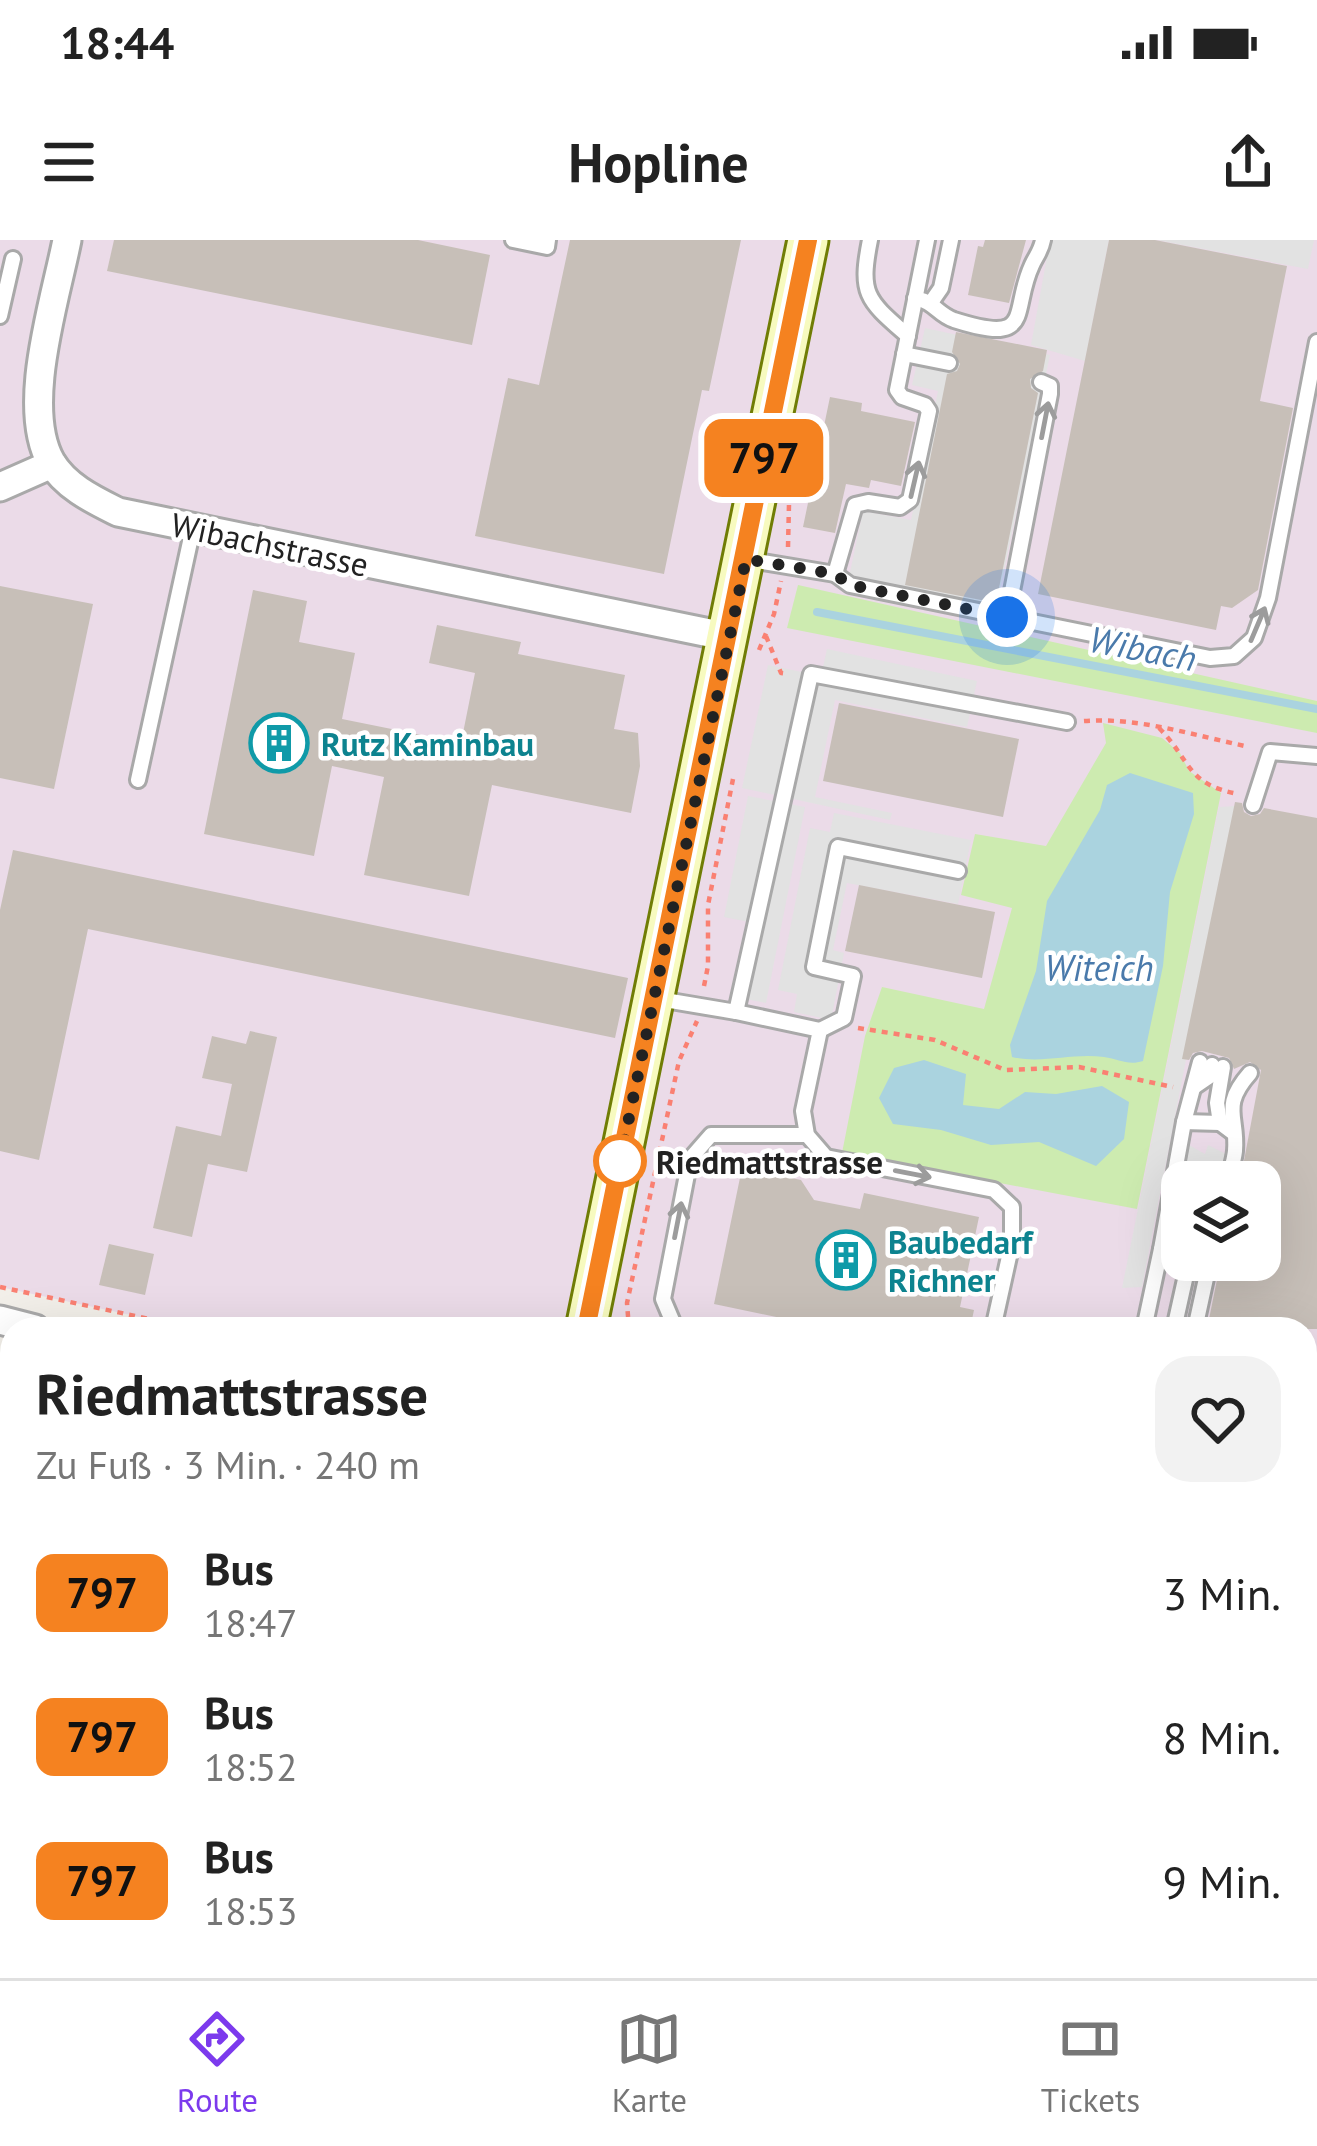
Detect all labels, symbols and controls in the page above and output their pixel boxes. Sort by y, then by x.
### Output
text: 18:44 [60,13,174,71]
text: Hopline [568,127,749,197]
icon: menu [36,129,102,195]
icon: share [1215,129,1281,195]
one-way arrow [1035,401,1057,440]
line badge: 797 [695,419,833,497]
text: 797 [728,430,800,485]
one-way arrow [904,461,927,499]
street label: Wibachstrasse [167,502,373,586]
your location [977,587,1037,647]
one-way arrow [1249,606,1270,643]
water label: Wibach [1085,615,1201,681]
building icon: Rutz Kaminbau [248,712,310,774]
place label: Rutz Kaminbau [321,722,534,765]
water label: Witeich [1044,944,1154,991]
marker: Riedmattstrasse [595,1136,645,1186]
place label: Riedmattstrasse [656,1140,883,1183]
map controls [1161,1161,1281,1281]
button: layers [1161,1161,1281,1281]
one-way arrow [892,1164,931,1186]
one-way arrow [668,1202,690,1241]
place label: Baubedarf Richner [888,1220,1035,1301]
building icon: Baubedarf Richner [815,1229,877,1291]
button: heart [1155,1356,1281,1482]
text: Riedmattstrasse [36,1357,428,1431]
text: Zu Fuß · 3 Min. · 240 m [36,1439,420,1490]
text: Bus [204,1539,274,1597]
text: 3 Min. [1163,1564,1281,1622]
text: 797 [66,1565,138,1620]
text: 18:47 [204,1597,298,1648]
text: Bus [204,1683,274,1741]
text: 8 Min. [1163,1708,1281,1766]
text: 797 [66,1709,138,1764]
text: 18:52 [204,1741,298,1792]
text: Bus [204,1827,274,1885]
text: 9 Min. [1163,1852,1281,1910]
text: 797 [66,1853,138,1908]
text: 18:53 [204,1885,298,1936]
tab: Route [177,2006,258,2121]
tab: Karte [612,2006,687,2121]
tab: Tickets [1041,2006,1140,2121]

